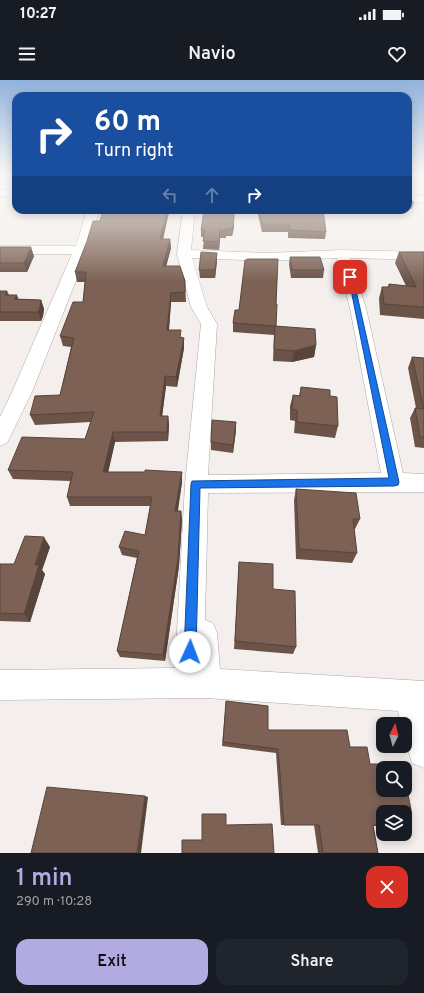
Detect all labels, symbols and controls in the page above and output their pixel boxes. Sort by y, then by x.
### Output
text: 10:27 [20,5,57,24]
icon: menu [16,43,38,65]
text: Navio [188,43,236,66]
icon: heart [386,43,408,65]
text: 60 m [94,105,161,141]
icon: right [28,108,80,160]
text: Turn right [94,140,174,163]
icon: left [159,184,181,206]
icon: ahead [201,184,223,206]
icon: right [243,184,265,206]
pin [333,260,367,294]
icon: arrive [339,266,361,288]
position arrow [169,631,211,673]
north arrow [376,717,412,753]
map controls [376,717,412,841]
button: search [376,761,412,797]
button: layers [376,805,412,841]
text: 1 min [16,864,73,894]
button: close [366,866,408,908]
text: 290 m · 10:28 [16,894,92,910]
button: Exit [16,939,208,985]
button: Share [216,939,408,985]

